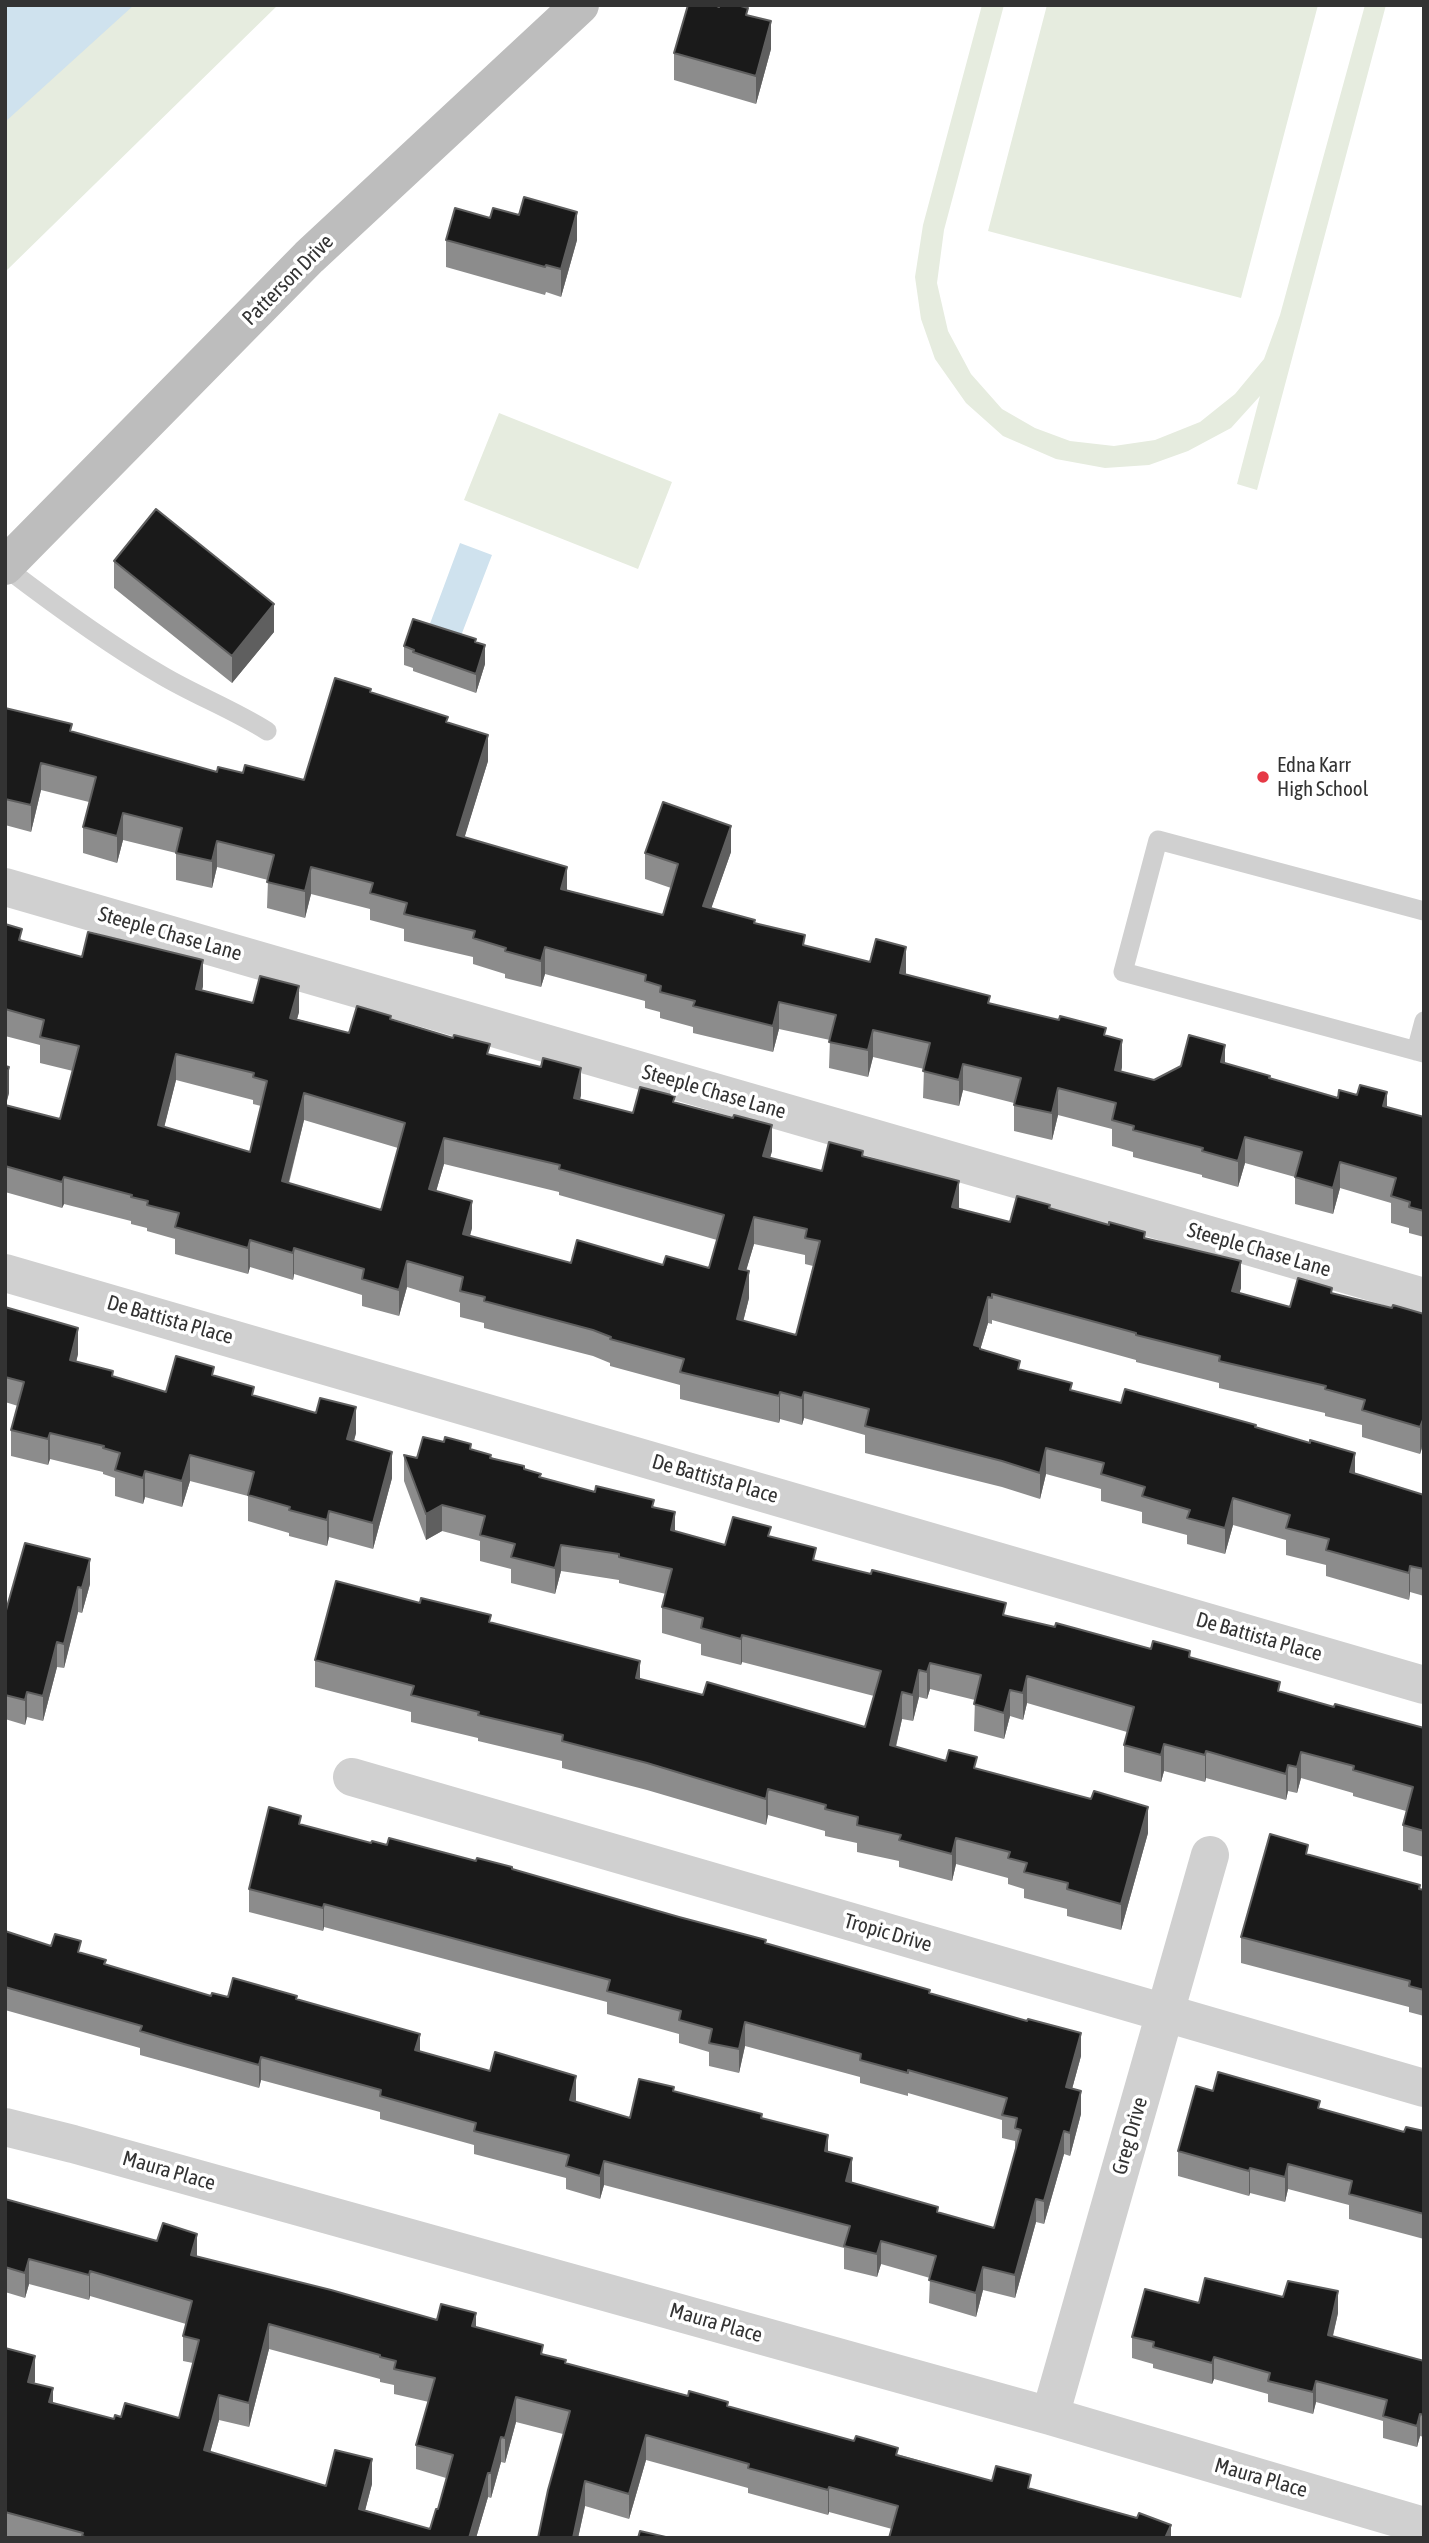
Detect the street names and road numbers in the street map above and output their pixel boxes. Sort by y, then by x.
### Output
street label: Patterson Drive [237,229,339,331]
street label: Steeple Chase Lane [95,901,245,967]
street label: Steeple Chase Lane [639,1059,789,1125]
street label: Steeple Chase Lane [1184,1217,1334,1283]
street label: De Battista Place [104,1290,236,1350]
street label: De Battista Place [649,1449,781,1509]
street label: De Battista Place [1193,1607,1325,1667]
street label: Tropic Drive [841,1908,935,1958]
street label: Greg Drive [1107,2094,1153,2178]
street label: Maura Place [120,2146,218,2196]
street label: Maura Place [667,2298,765,2348]
street label: Maura Place [1212,2453,1310,2503]

